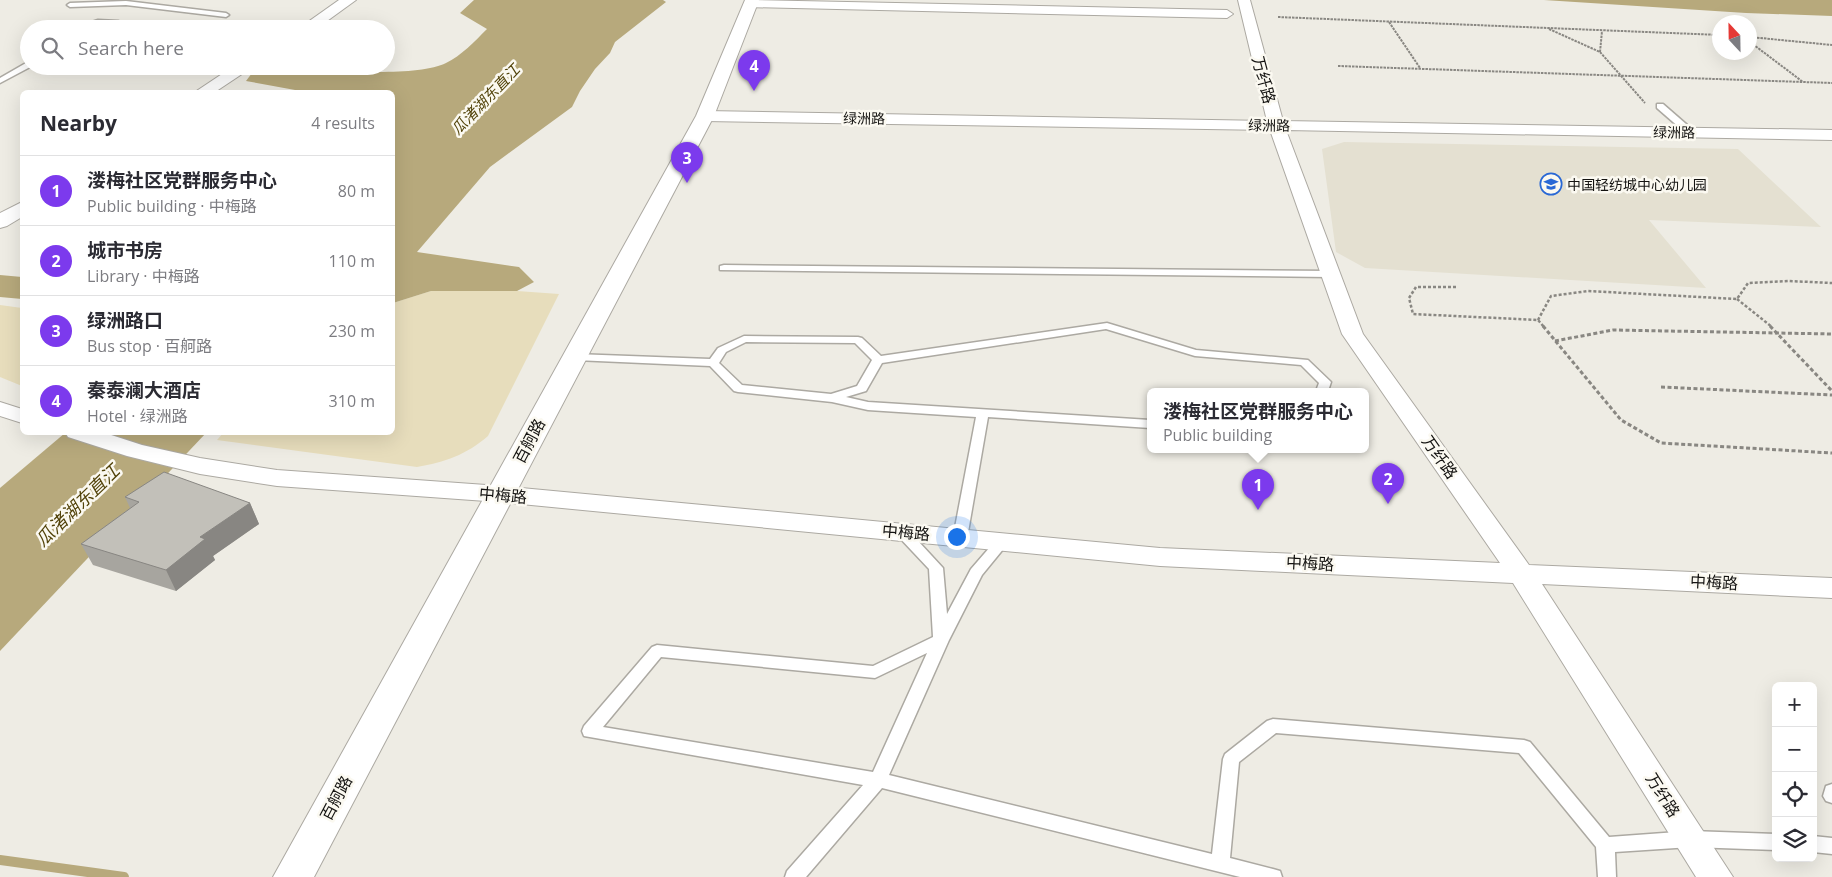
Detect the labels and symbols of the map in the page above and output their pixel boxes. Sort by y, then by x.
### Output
north arrow [1712,15,1757,60]
pin: 4 [738,50,770,91]
street label: 万纤路 [1247,54,1281,106]
water label: 瓜渚湖东直江 [447,58,525,138]
street label: 绿洲路 [843,108,885,128]
street label: 绿洲路 [1248,115,1290,135]
street label: 绿洲路 [1653,122,1695,142]
pin: 3 [671,142,703,183]
school or university icon: 中国轻纺城中心幼儿园 [1539,172,1563,196]
place label: 中国轻纺城中心幼儿园 [1567,175,1707,194]
street label: 百舸路 [508,415,550,467]
street label: 万纤路 [1417,431,1463,483]
water label: 瓜渚湖东直江 [30,457,126,551]
pin: 2 [1372,463,1404,504]
pin: 1 [1242,469,1274,510]
street label: 中梅路 [478,482,528,508]
street label: 中梅路 [881,519,931,545]
your location [944,524,970,550]
street label: 中梅路 [1285,551,1335,575]
street label: 中梅路 [1689,570,1739,594]
street label: 万纤路 [1641,769,1685,821]
street label: 百舸路 [315,772,357,824]

